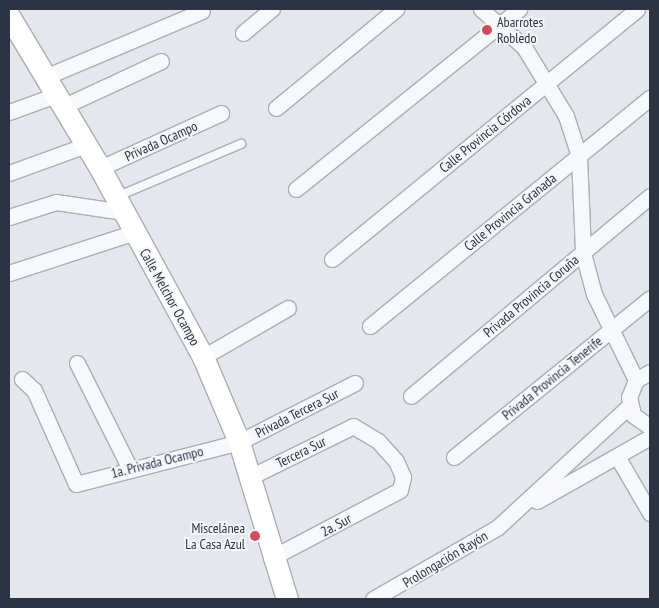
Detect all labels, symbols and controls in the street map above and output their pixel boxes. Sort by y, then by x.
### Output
place label: Abarrotes Robledo [497,14,543,46]
marker: Abarrotes Robledo [481,24,493,36]
street label: Calle Provincia Córdova [436,92,534,176]
street label: Privada Ocampo [122,117,200,165]
street label: Calle Provincia Granada [461,170,559,254]
street label: Calle Melchor Ocampo [136,245,204,349]
street label: Privada Provincia Coruña [480,251,582,341]
street label: Privada Provincia Tenerife [499,332,605,424]
street label: Privada Tercera Sur [252,385,342,441]
street label: Tercera Sur [273,433,329,471]
street label: 1a. Privada Ocampo [109,442,205,482]
street label: 2a. Sur [317,510,355,540]
place label: Miscelánea La Casa Azul [185,520,245,552]
street label: Prolongación Rayón [400,527,490,591]
marker: Miscelánea La Casa Azul [249,530,261,542]

